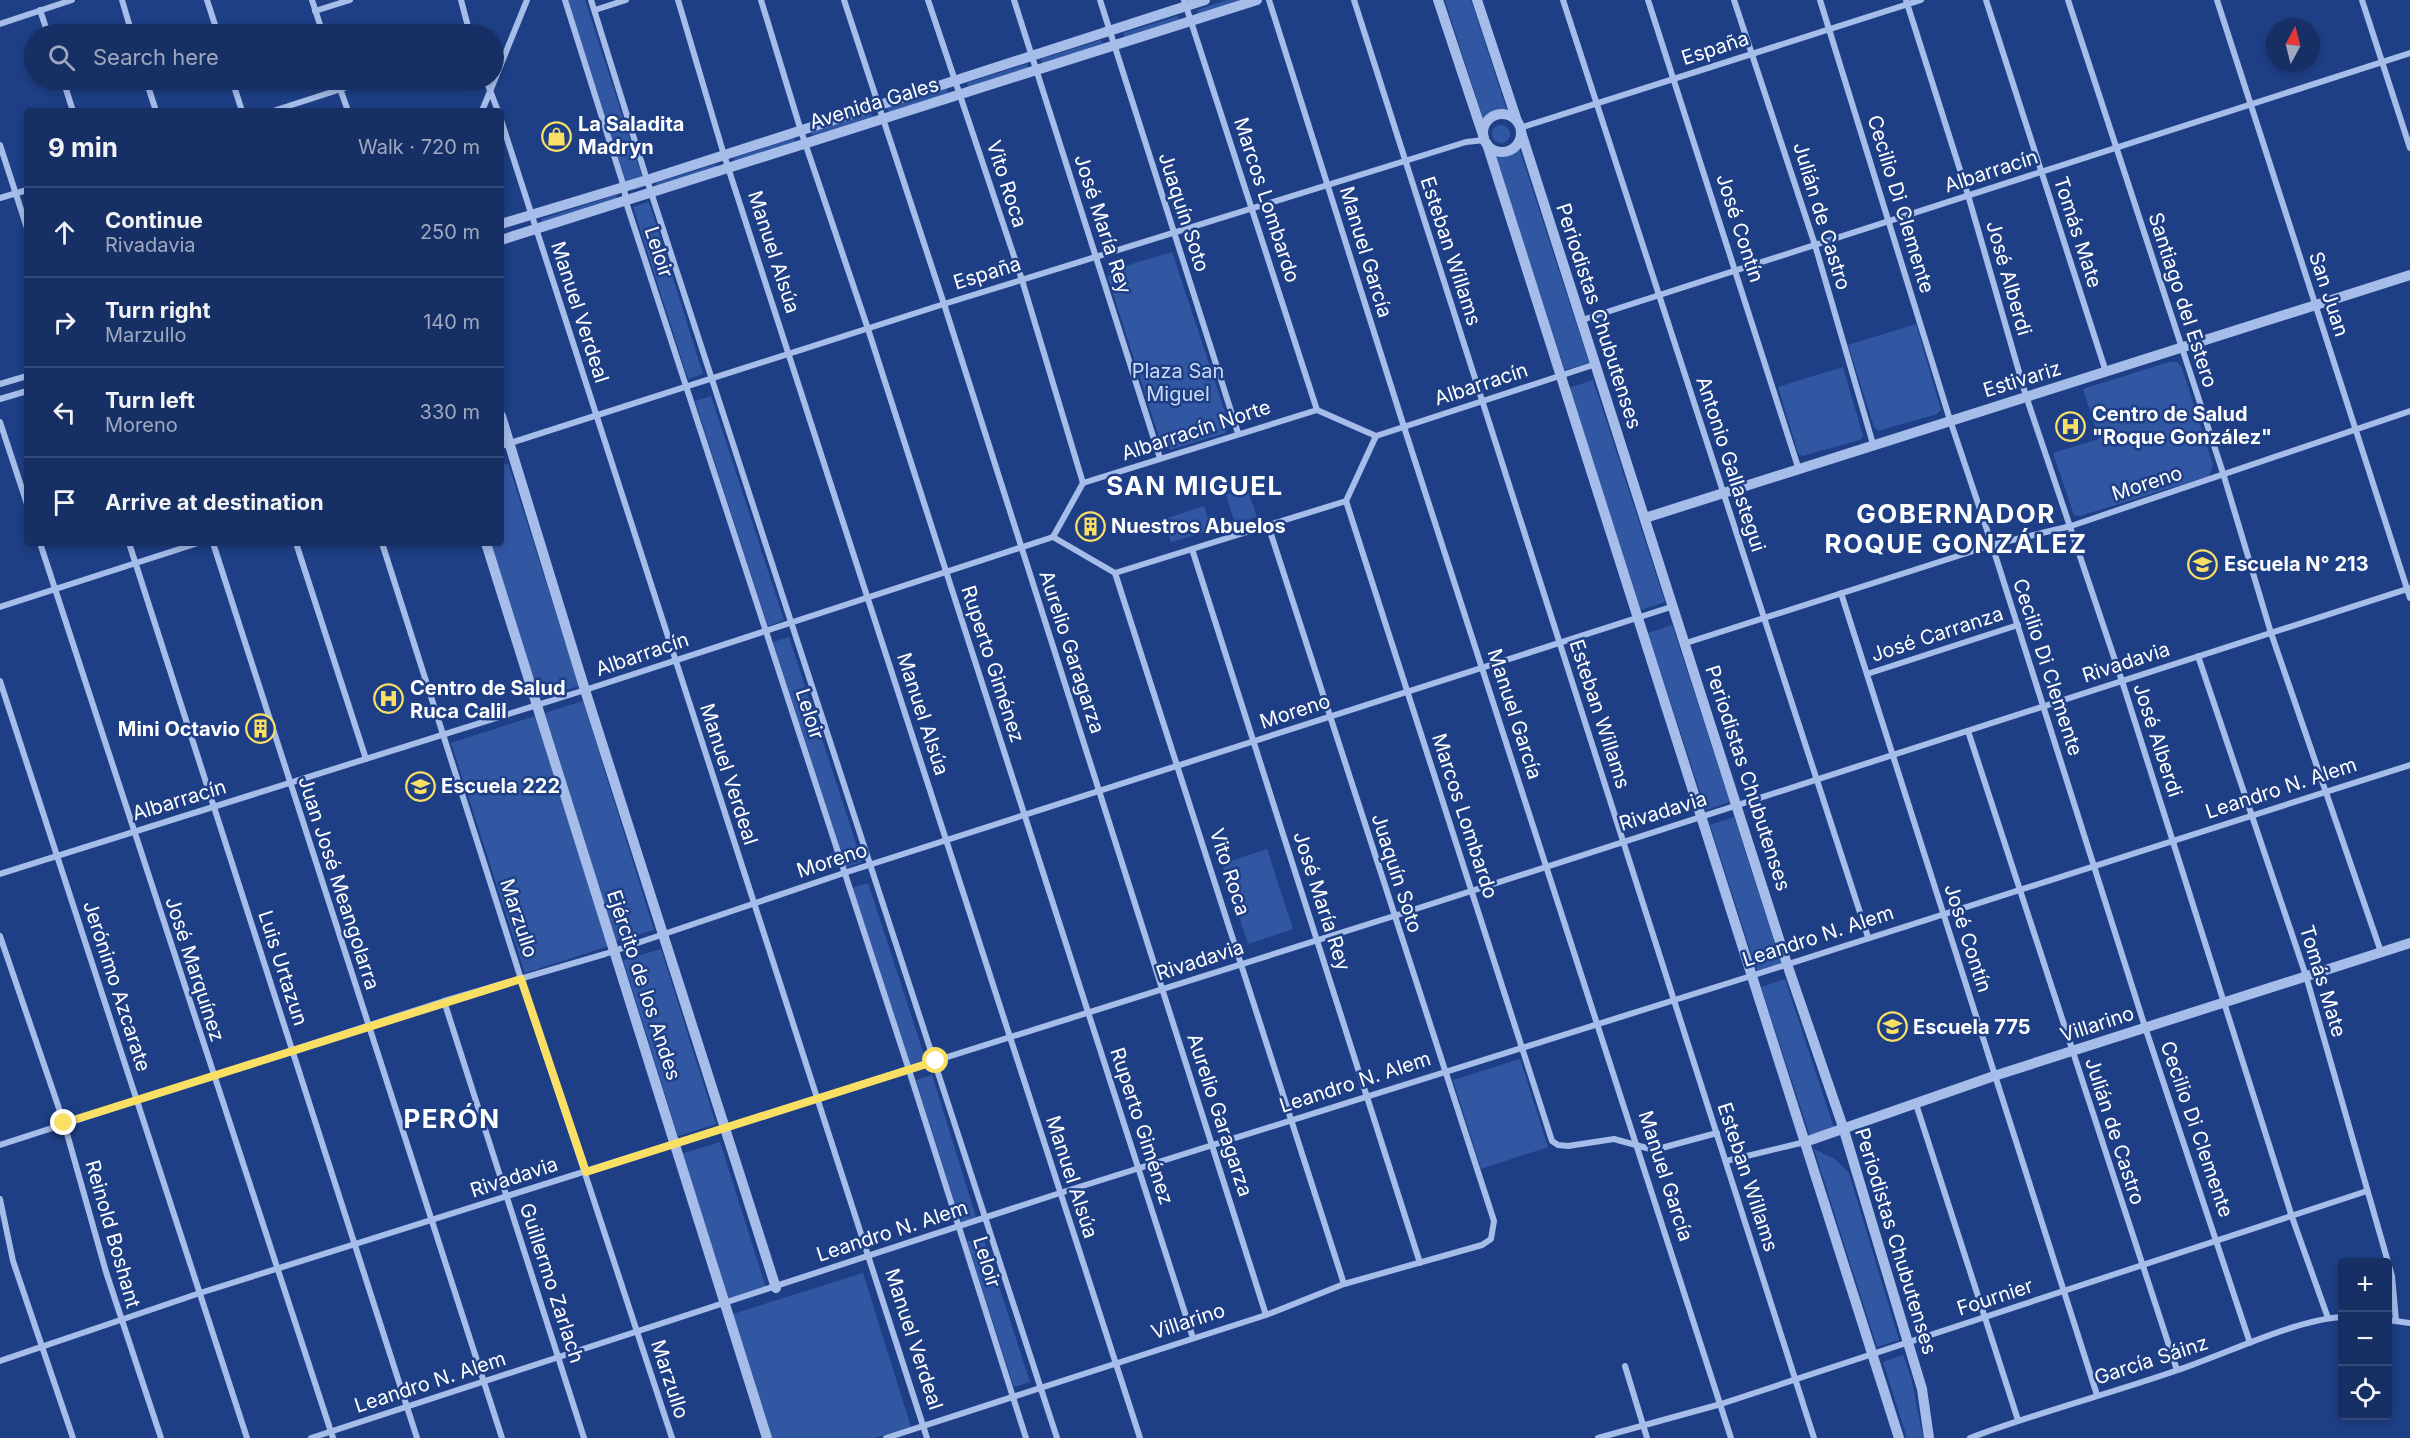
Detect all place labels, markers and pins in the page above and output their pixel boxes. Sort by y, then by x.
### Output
place label: La Saladita Madryn [578,112,684,159]
shop icon: La Saladita Madryn [541,120,573,152]
place label: Centro de Salud "Roque González" [2092,402,2272,449]
hospital icon: Centro de Salud "Roque González" [2055,410,2087,442]
building icon: Nuestros Abuelos [1074,510,1106,542]
place label: Nuestros Abuelos [1111,514,1286,538]
school or university icon: Escuela N° 213 [2187,548,2219,580]
place label: Escuela N° 213 [2224,552,2369,576]
place label: Centro de Salud Ruca Calil [410,676,566,723]
hospital icon: Centro de Salud Ruca Calil [373,683,405,715]
building icon: Mini Octavio [245,713,277,745]
place label: Mini Octavio [118,717,240,741]
school or university icon: Escuela 222 [404,770,436,802]
place label: Escuela 222 [441,774,560,798]
school or university icon: Escuela 775 [1876,1011,1908,1043]
place label: Escuela 775 [1913,1015,2031,1039]

